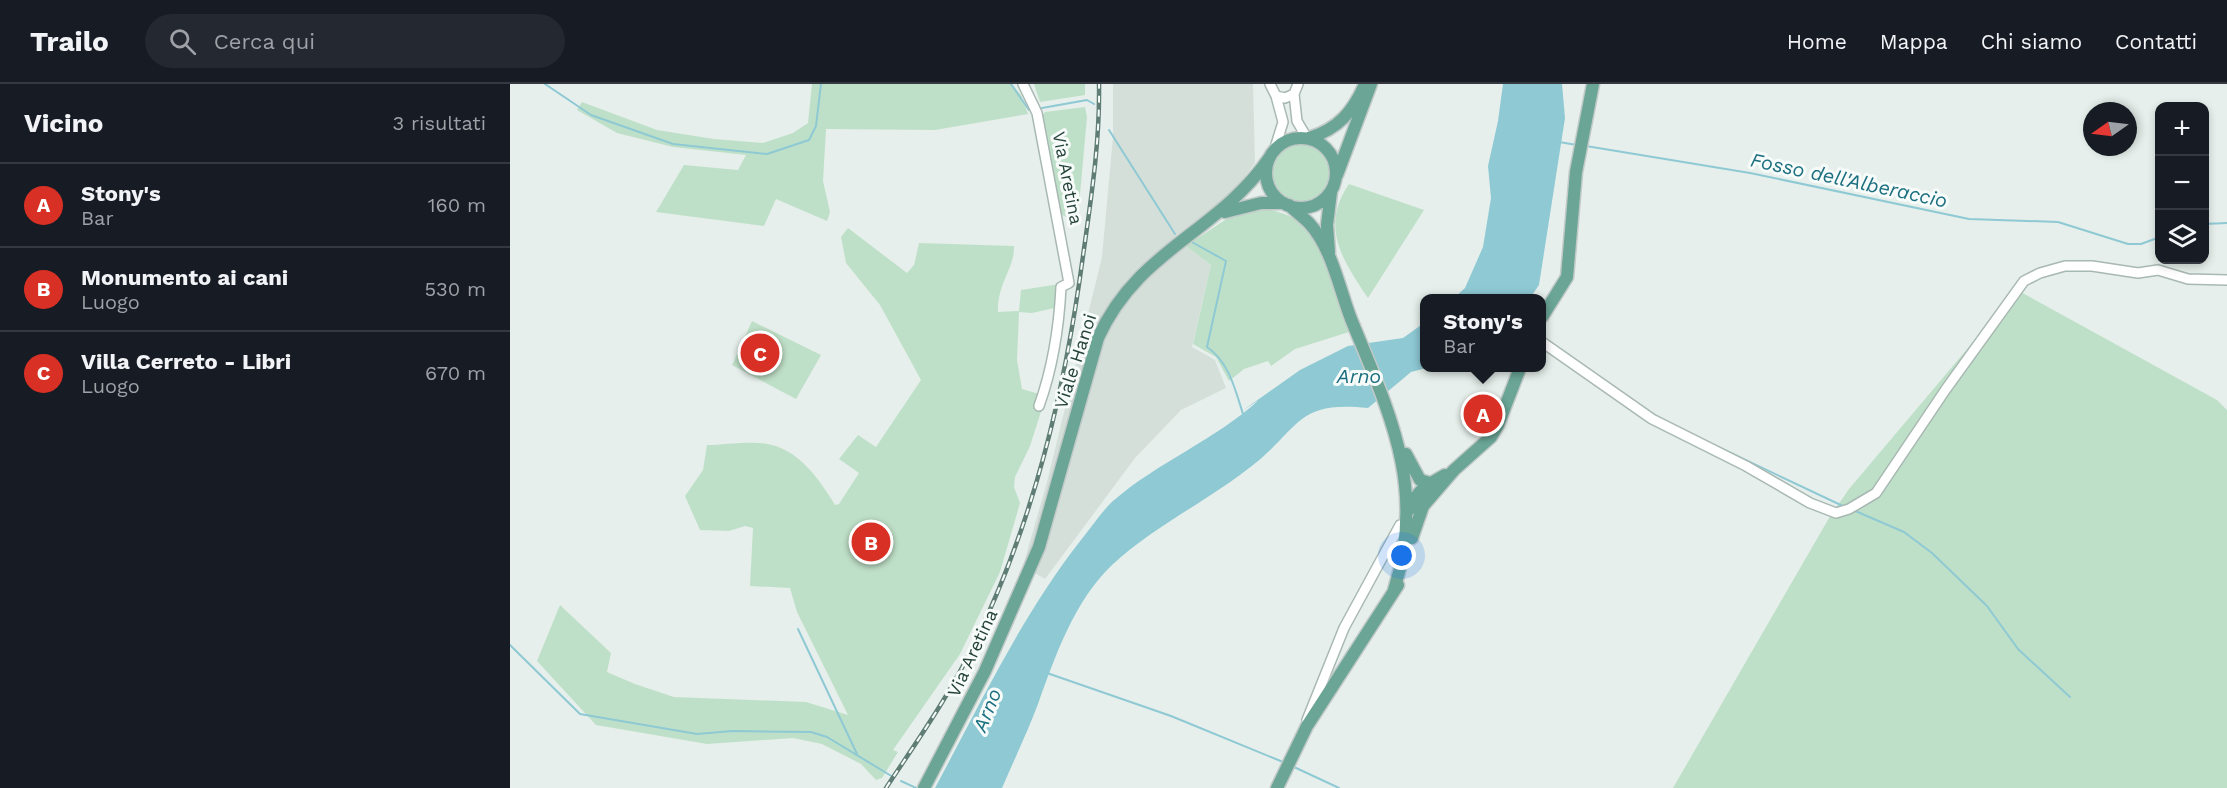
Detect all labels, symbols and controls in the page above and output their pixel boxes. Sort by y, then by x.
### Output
search box [145,14,565,68]
text: Trailo [30,25,109,58]
icon: search [166,25,199,58]
text: Cerca qui [214,29,315,54]
text: Home [1787,29,1847,54]
text: Mappa [1880,29,1948,54]
text: Chi siamo [1981,29,2082,54]
text: Contatti [2115,29,2197,54]
north arrow [2083,102,2137,156]
map controls [2155,102,2209,264]
button: + [2155,102,2209,156]
text: Vicino [24,108,103,138]
text: 3 risultati [392,111,486,135]
street label: Via Aretina [1049,130,1087,226]
water label: Fosso dell'Alberaccio [1748,147,1950,213]
button: − [2155,156,2209,210]
text: Stony's [81,181,161,206]
text: A [37,193,50,217]
text: 160 m [428,193,486,217]
text: Bar [81,206,114,230]
button: layers [2155,210,2209,264]
text: Monumento ai cani [81,265,288,290]
text: B [37,277,50,301]
text: 530 m [424,277,486,301]
text: Luogo [81,290,140,314]
popup [1420,294,1546,372]
text: Stony's [1443,309,1523,334]
street label: Viale Hanoi [1050,311,1100,411]
pin: C [740,330,780,376]
text: Bar [1443,334,1476,358]
text: Villa Cerreto - Libri [81,349,291,374]
text: C [37,361,50,385]
text: 670 m [425,361,486,385]
water label: Arno [1336,364,1381,388]
text: Luogo [81,374,140,398]
pin: A [1464,392,1502,436]
pin: B [852,520,890,564]
your location [1387,541,1416,570]
street label: Via Aretina [943,606,1001,700]
water label: Arno [967,685,1006,736]

